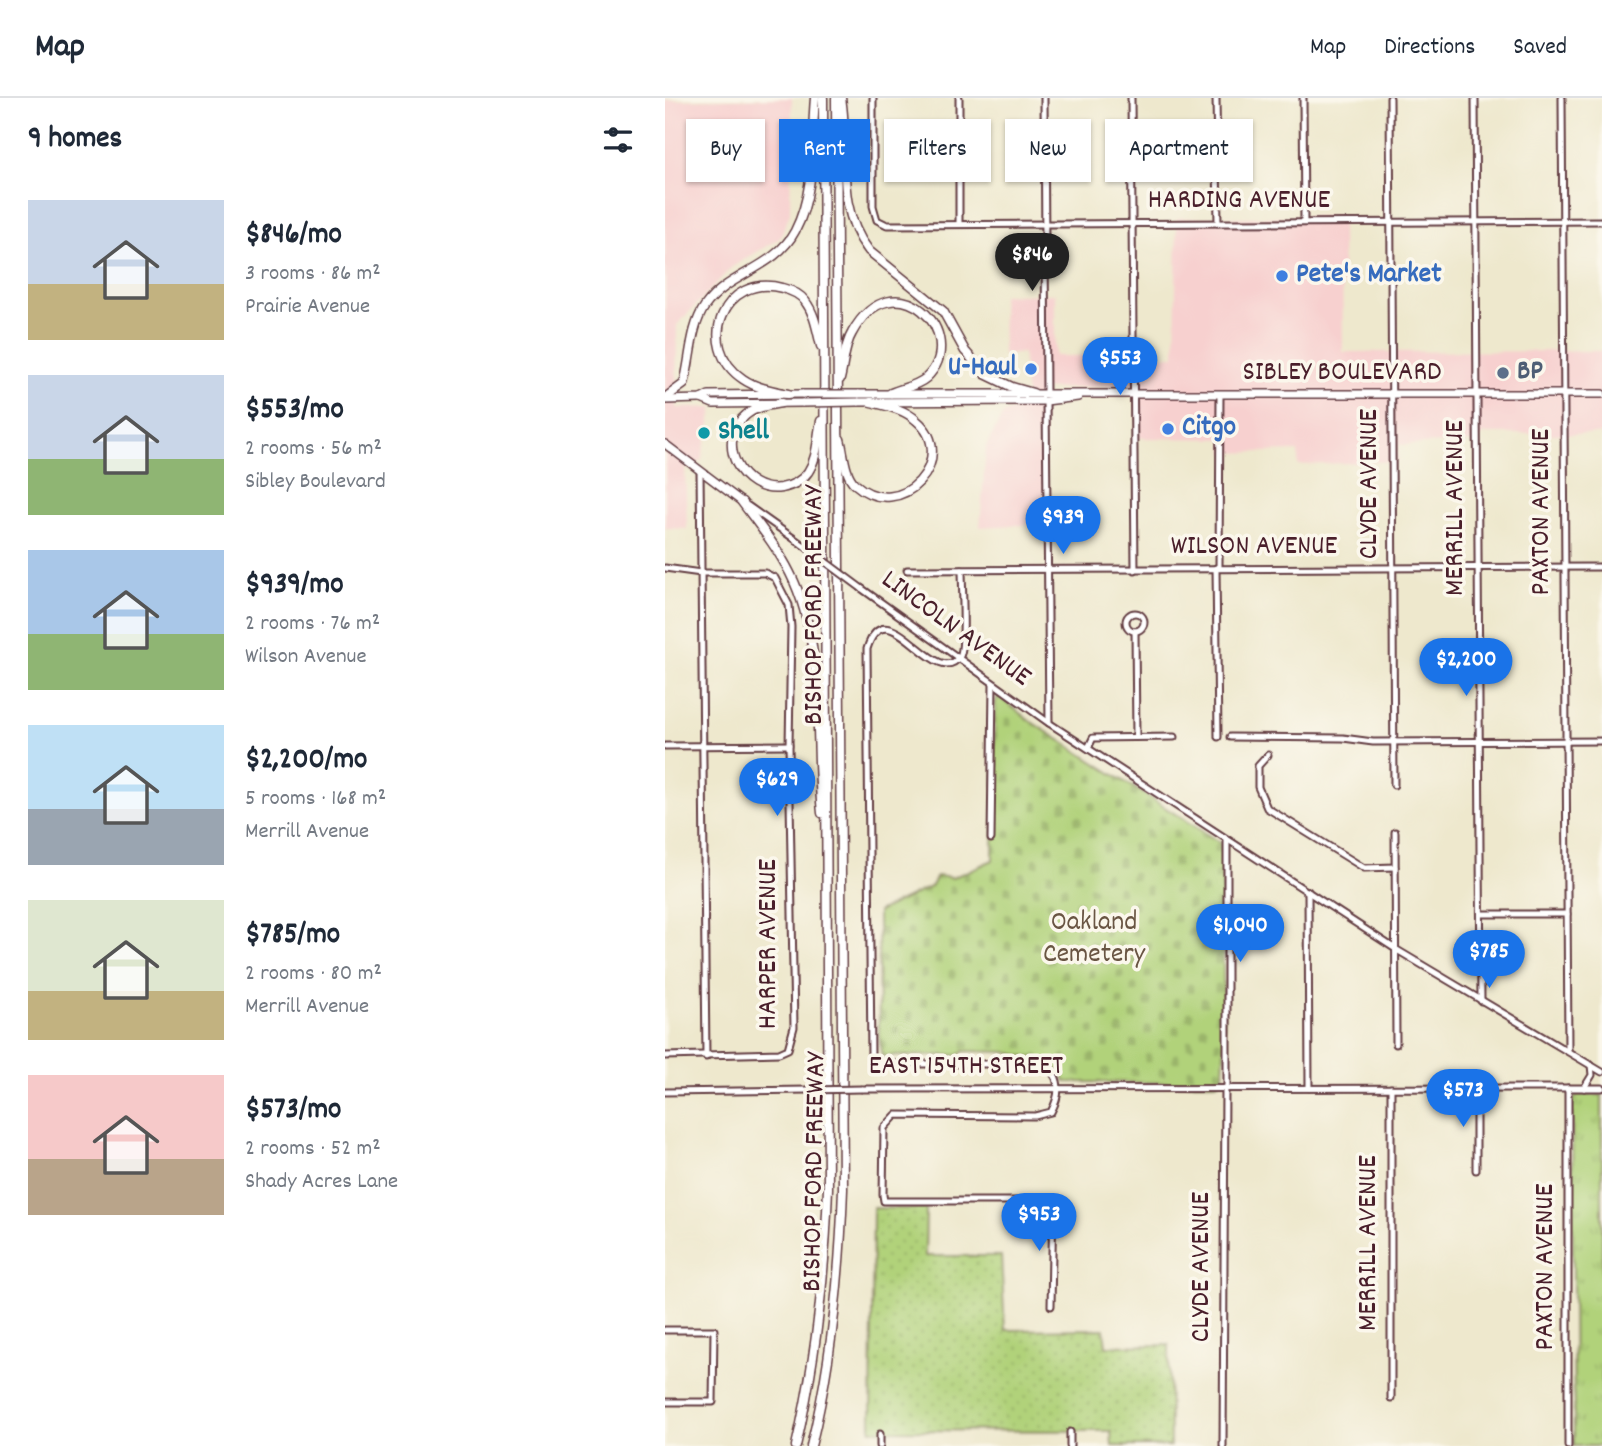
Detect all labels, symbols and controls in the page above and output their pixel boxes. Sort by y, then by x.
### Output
text: Map [35,25,85,72]
text: Map [1310,31,1346,65]
text: Directions [1384,31,1475,65]
text: Saved [1513,31,1567,65]
text: 9 homes [28,119,122,162]
chip: Buy [686,119,765,182]
chip: Rent [779,119,870,182]
chip: Filters [884,119,991,182]
chip: New [1005,119,1091,182]
chip: Apartment [1105,119,1253,182]
icon: filters [599,121,637,159]
street label: HARDING AVENUE [1148,182,1330,222]
text: $846/mo [245,215,342,258]
icon: home [84,228,168,312]
pin: $846 [991,234,1073,293]
text: $846 [1011,239,1053,272]
place label: Pete's Market [1296,256,1442,296]
text: 3 rooms · 86 m² [245,258,381,291]
marker: Pete's Market [1274,268,1290,284]
text: Prairie Avenue [245,291,370,324]
pin: $553 [1079,338,1161,397]
text: $553 [1098,343,1142,376]
place label: U-Haul [948,349,1017,389]
place label: BP [1517,353,1543,393]
street label: SIBLEY BOULEVARD [1243,354,1441,394]
marker: U-Haul [1023,361,1039,377]
marker: BP [1495,365,1511,381]
text: $553/mo [245,390,344,433]
icon: home [84,403,168,487]
street label: CLYDE AVENUE [1351,408,1391,559]
place label: Citgo [1182,409,1236,449]
place label: Shell [718,413,769,453]
street label: MERRILL AVENUE [1437,420,1477,596]
marker: Citgo [1160,421,1176,437]
marker: Shell [696,425,712,441]
street label: PAXTON AVENUE [1523,428,1563,595]
text: 2 rooms · 56 m² [245,433,382,466]
text: Sibley Boulevard [245,466,386,499]
street label: BISHOP FORD FREEWAY [796,484,836,725]
pin: $939 [1022,496,1104,556]
text: $939 [1042,502,1084,535]
street label: WILSON AVENUE [1171,528,1337,568]
street label: LINCOLN AVENUE [872,562,1039,698]
text: $939/mo [245,565,344,608]
icon: home [84,578,168,662]
text: 2 rooms · 76 m² [245,608,380,641]
pin: $2,200 [1409,638,1523,698]
text: Wilson Avenue [245,641,367,674]
text: $2,200 [1435,644,1497,677]
text: $2,200/mo [245,740,367,783]
icon: home [84,753,168,837]
pin: $629 [736,758,818,818]
text: $629 [755,764,799,797]
text: 5 rooms · 168 m² [245,783,386,816]
text: Merrill Avenue [245,816,369,849]
street label: HARPER AVENUE [750,859,790,1029]
park label: Oakland Cemetery [1043,904,1146,976]
pin: $1,040 [1183,904,1297,964]
text: $1,040 [1212,910,1268,943]
text: $785/mo [245,915,340,958]
icon: home [84,928,168,1012]
pin: $785 [1448,930,1530,990]
text: $785 [1469,936,1509,969]
text: 2 rooms · 80 m² [245,958,382,991]
text: Merrill Avenue [245,991,369,1024]
street label: EAST 154TH STREET [869,1048,1063,1088]
street label: BISHOP FORD FREEWAY [794,1051,838,1292]
pin: $573 [1422,1070,1504,1129]
text: $573 [1442,1075,1484,1108]
text: $573/mo [245,1090,341,1133]
icon: home [84,1103,168,1187]
text: 2 rooms · 52 m² [245,1133,381,1166]
street label: MERRILL AVENUE [1350,1155,1390,1331]
text: Shady Acres Lane [245,1166,398,1199]
street label: PAXTON AVENUE [1527,1183,1567,1350]
street label: CLYDE AVENUE [1183,1191,1223,1342]
pin: $953 [998,1194,1080,1253]
text: $953 [1017,1199,1061,1232]

